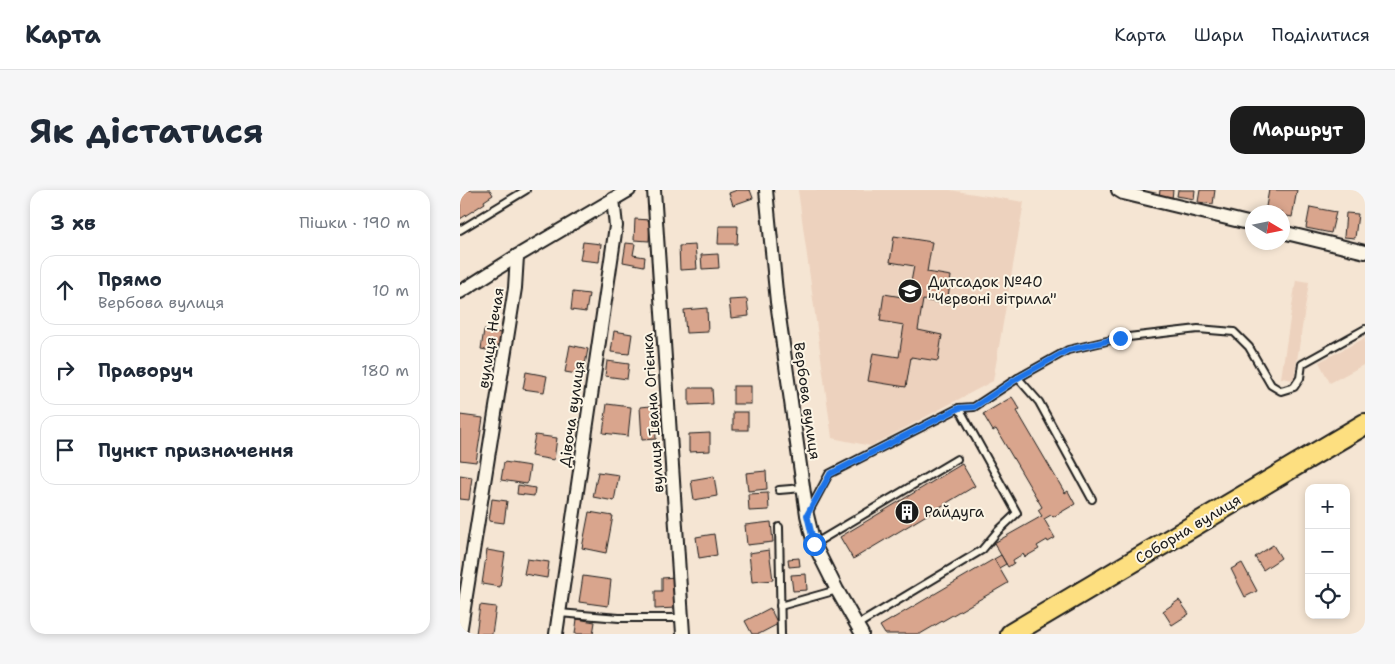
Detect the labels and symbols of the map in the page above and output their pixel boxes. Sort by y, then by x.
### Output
north arrow [1245,205,1290,250]
place label: Дитсадок №40 "Червоні вітрила" [928,272,1057,309]
school or university icon: Дитсадок №40 "Червоні вітрила" [897,278,923,304]
street label: вулиця Нечая [473,286,509,390]
route end [1109,327,1132,350]
street label: вулиця Івана Огієнка [637,332,669,494]
street label: Вербова вулиця [789,341,825,461]
street label: Дівоча вулиця [555,360,589,468]
street label: Соборна вулиця [1131,490,1245,568]
building icon: Райдуга [894,499,920,525]
place label: Райдуга [924,502,985,522]
route start [803,533,826,556]

